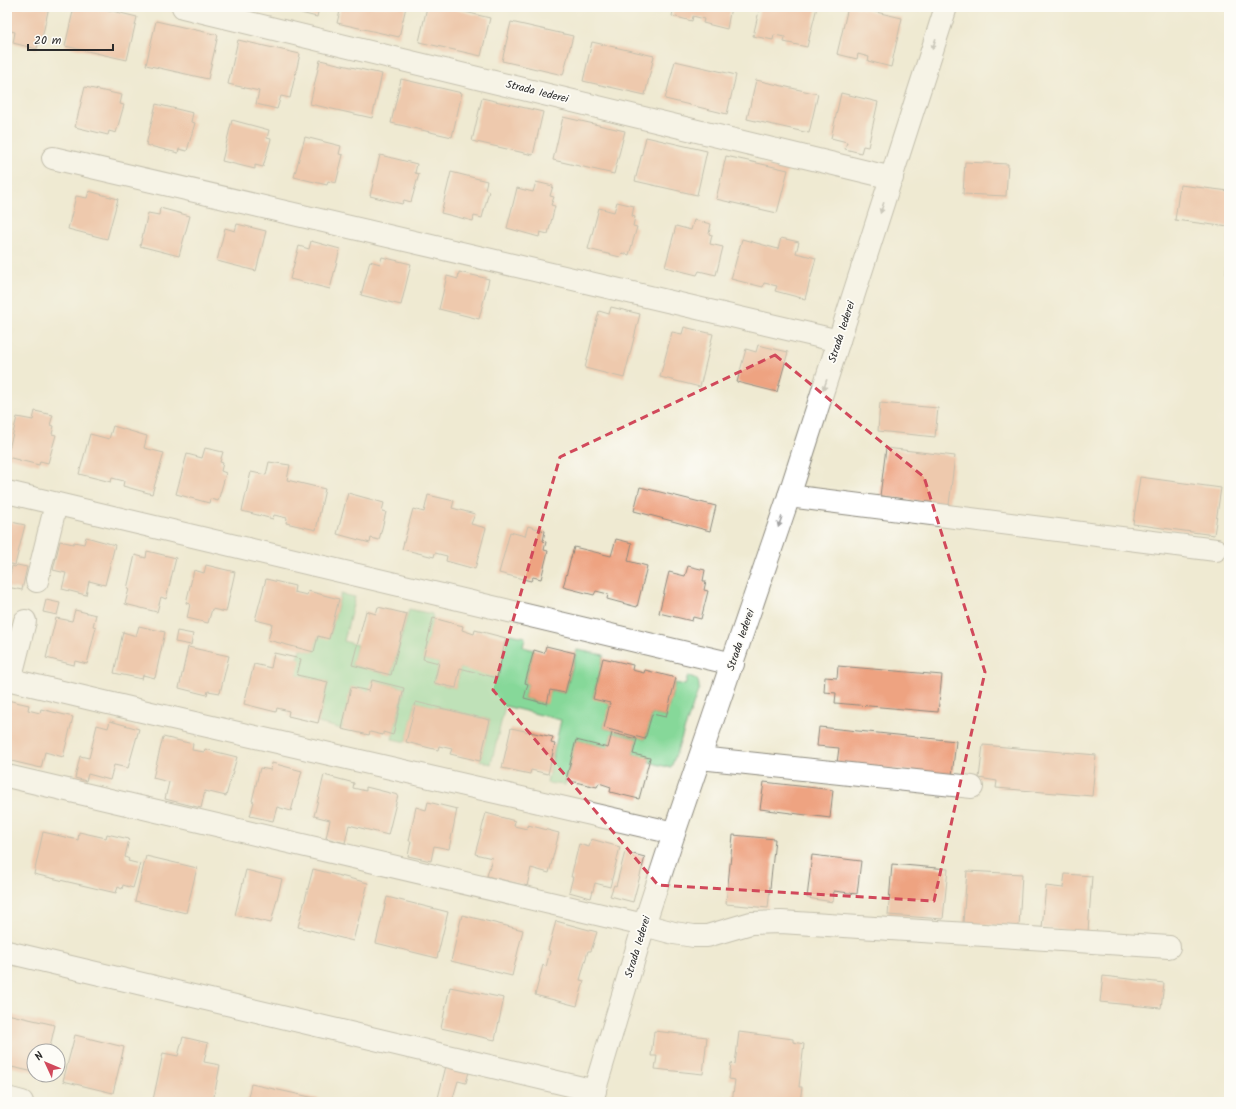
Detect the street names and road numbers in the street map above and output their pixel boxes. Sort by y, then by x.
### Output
street label: Strada Iederei [504,76,571,109]
street label: Strada Iederei [824,298,861,365]
street label: Strada Iederei [722,606,760,673]
street label: Strada Iederei [620,913,656,980]

